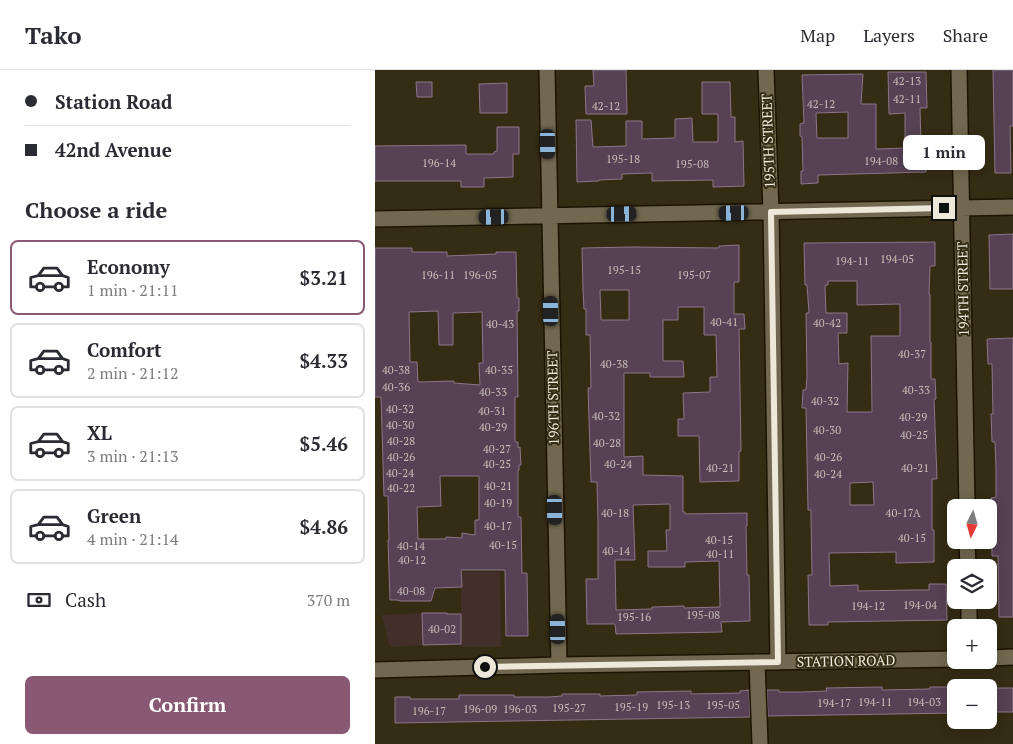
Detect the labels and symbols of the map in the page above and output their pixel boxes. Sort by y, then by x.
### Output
house number: 42-13 [893,74,921,88]
house number: 42-11 [893,92,921,106]
street label: 195TH STREET [756,93,779,189]
house number: 42-12 [807,97,835,111]
house number: 42-12 [592,99,620,113]
car [540,129,555,159]
callout: 1 min [903,136,985,170]
house number: 195-18 [606,152,640,166]
house number: 194-08 [864,154,898,168]
house number: 196-14 [422,156,456,170]
house number: 195-08 [675,157,709,171]
route end [933,197,955,219]
car [718,205,749,221]
car [606,206,637,222]
car [478,209,509,225]
street label: 194TH STREET [952,241,973,337]
house number: 194-05 [880,252,914,266]
house number: 194-11 [835,254,869,268]
house number: 195-15 [607,263,641,277]
house number: 196-11 [421,268,455,282]
house number: 196-05 [463,268,497,282]
house number: 195-07 [677,268,711,282]
car [543,296,558,326]
house number: 40-41 [710,315,738,329]
house number: 40-42 [813,316,841,330]
house number: 40-43 [486,317,514,331]
house number: 40-37 [898,347,926,361]
street label: 196TH STREET [542,350,563,446]
house number: 40-38 [600,357,628,371]
house number: 40-38 [382,363,410,377]
house number: 40-35 [485,363,513,377]
house number: 40-36 [382,380,410,394]
house number: 40-33 [902,383,930,397]
house number: 40-33 [479,385,507,399]
house number: 40-32 [811,394,839,408]
house number: 40-32 [386,402,414,416]
house number: 40-31 [478,404,506,418]
house number: 40-32 [592,409,620,423]
house number: 40-29 [899,410,927,424]
house number: 40-30 [386,418,414,432]
house number: 40-29 [479,420,507,434]
house number: 40-30 [813,423,841,437]
house number: 40-25 [900,428,928,442]
house number: 40-28 [387,434,415,448]
house number: 40-28 [593,436,621,450]
house number: 40-27 [483,442,511,456]
house number: 40-26 [387,450,415,464]
house number: 40-26 [814,450,842,464]
house number: 40-25 [483,457,511,471]
house number: 40-24 [604,457,632,471]
house number: 40-21 [706,461,734,475]
house number: 40-21 [901,461,929,475]
house number: 40-24 [386,466,414,480]
house number: 40-24 [814,467,842,481]
house number: 40-21 [484,479,512,493]
house number: 40-22 [387,481,415,495]
car [547,495,562,525]
house number: 40-19 [484,496,512,510]
north arrow [947,499,997,549]
house number: 40-18 [601,506,629,520]
house number: 40-17A [886,506,921,520]
house number: 40-17 [484,519,512,533]
house number: 40-15 [898,531,926,545]
house number: 40-15 [705,533,733,547]
house number: 40-15 [489,538,517,552]
house number: 40-14 [397,539,425,553]
house number: 40-14 [602,544,630,558]
house number: 40-11 [706,547,734,561]
house number: 40-12 [398,553,426,567]
house number: 40-08 [397,584,425,598]
house number: 194-04 [903,598,937,612]
house number: 194-12 [851,599,885,613]
house number: 195-08 [686,608,720,622]
house number: 195-16 [617,610,651,624]
car [550,614,565,644]
house number: 40-02 [428,622,456,636]
street label: STATION ROAD [797,650,896,671]
route start [474,656,496,678]
house number: 194-11 [858,695,892,709]
house number: 194-03 [907,695,941,709]
house number: 194-17 [817,696,851,710]
house number: 195-13 [656,698,690,712]
house number: 195-05 [706,698,740,712]
house number: 195-19 [614,700,648,714]
house number: 195-27 [552,701,586,715]
house number: 196-09 [463,702,497,716]
house number: 196-03 [503,702,537,716]
house number: 196-17 [412,704,446,718]

